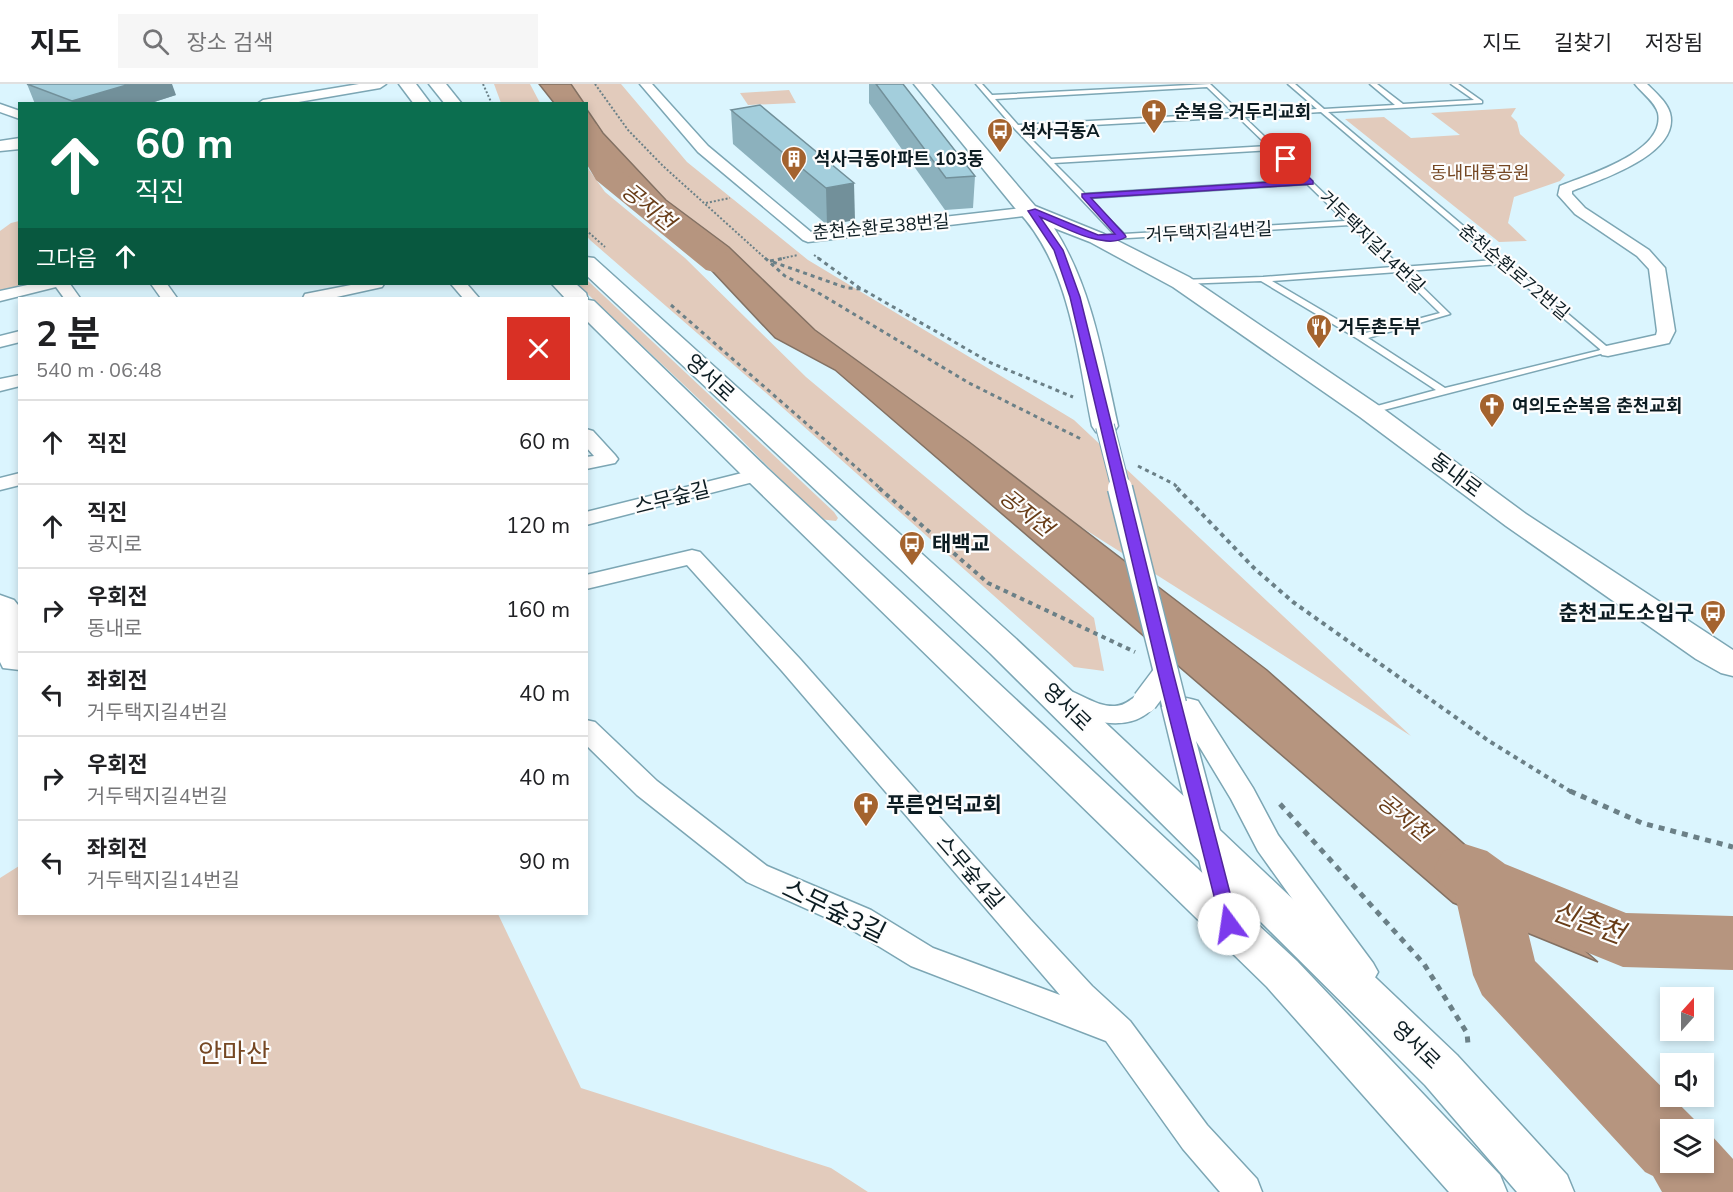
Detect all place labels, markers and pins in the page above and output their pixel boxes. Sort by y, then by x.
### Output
church icon: 순복음 거두리교회 [1139,97,1169,135]
place label: 순복음 거두리교회 [1174,100,1311,124]
bus stop icon: 석사극동A [985,116,1015,154]
place label: 석사극동A [1020,119,1100,143]
pin [1260,133,1311,184]
building icon: 석사극동아파트 103동 [779,144,809,182]
place label: 석사극동아파트 103동 [814,147,984,171]
restaurant icon: 거두촌두부 [1304,312,1334,350]
place label: 거두촌두부 [1338,315,1421,339]
church icon: 여의도순복음 춘천교회 [1477,391,1507,429]
place label: 여의도순복음 춘천교회 [1512,394,1682,418]
bus stop icon: 태백교 [897,529,927,567]
place label: 태백교 [932,530,990,558]
bus stop icon: 춘천교도소입구 [1698,598,1728,636]
place label: 춘천교도소입구 [1559,599,1694,627]
church icon: 푸른언덕교회 [851,790,881,828]
place label: 푸른언덕교회 [886,791,1002,819]

